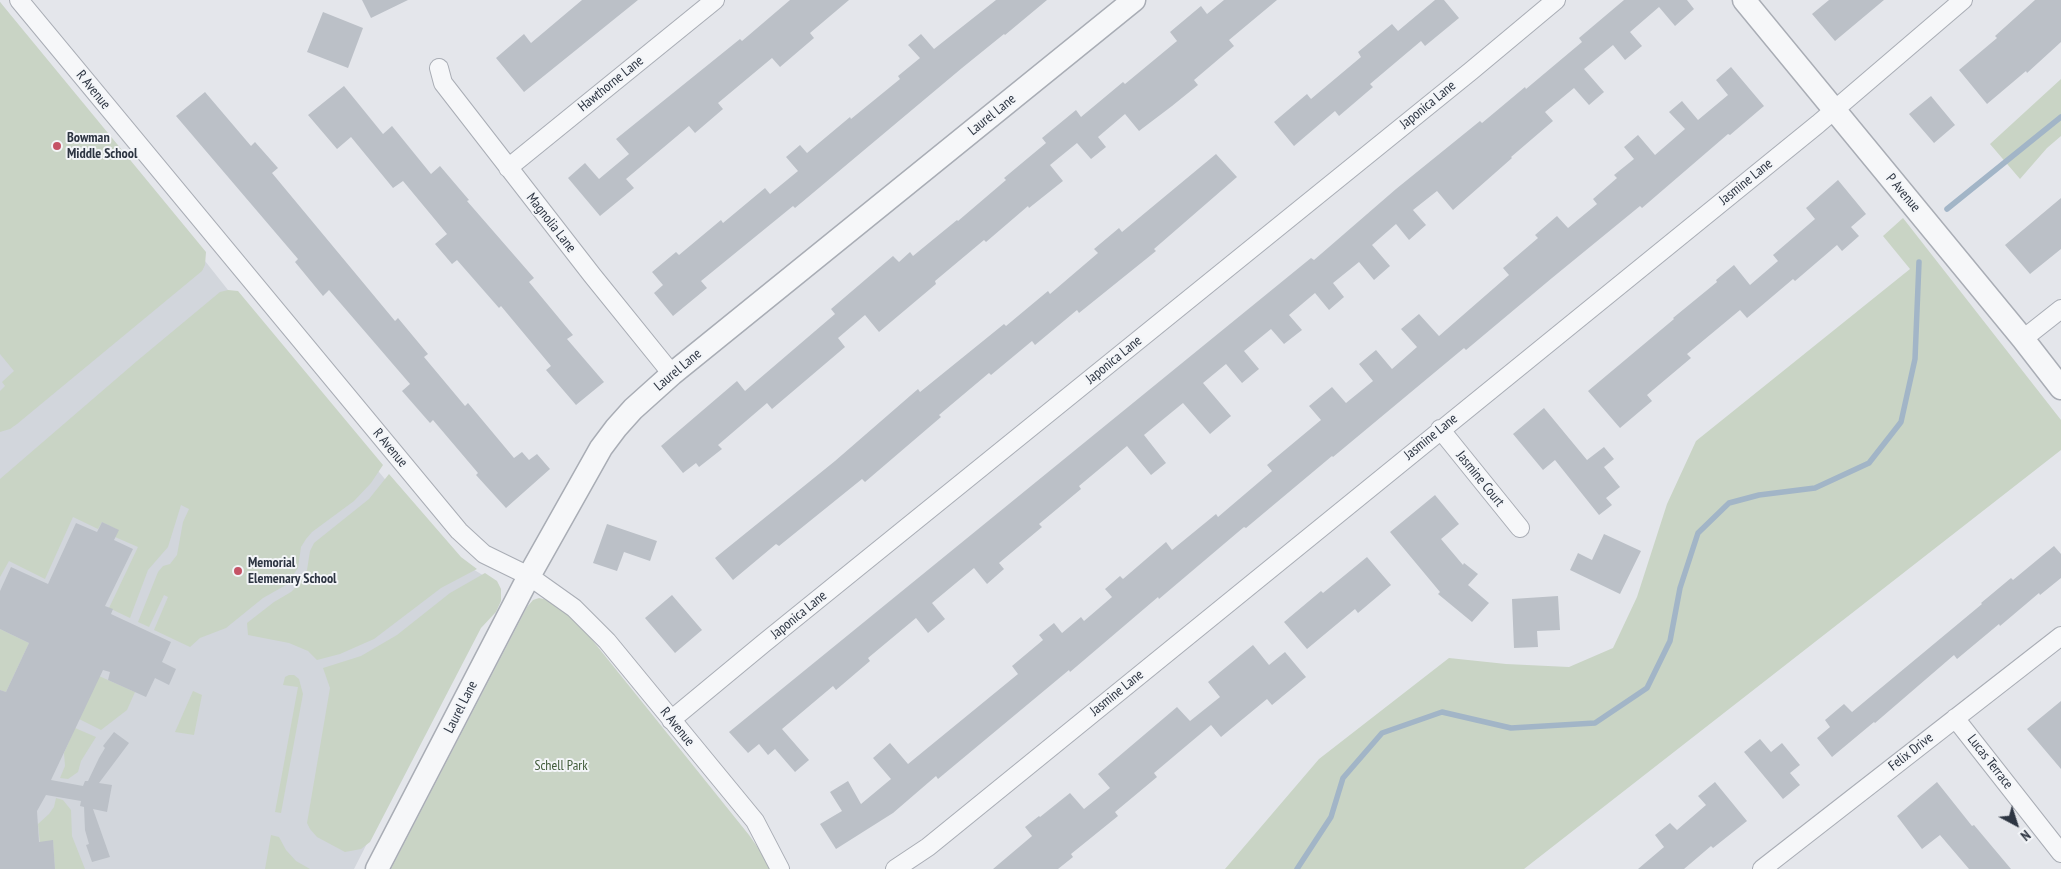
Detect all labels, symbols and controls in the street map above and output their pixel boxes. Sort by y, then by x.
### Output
street label: Hawthorne Lane [575,53,647,115]
street label: R Avenue [72,67,114,113]
street label: Japonica Lane [1397,77,1459,133]
street label: Laurel Lane [965,91,1019,139]
place label: Bowman Middle School [67,130,137,162]
marker: Bowman Middle School [51,140,63,152]
street label: Jasmine Lane [1716,155,1776,209]
street label: P Avenue [1882,170,1924,216]
street label: Magnolia Lane [523,190,579,256]
street label: Japonica Lane [1083,332,1145,388]
street label: Laurel Lane [651,345,705,395]
street label: Jasmine Lane [1401,410,1461,464]
street label: R Avenue [369,425,411,471]
street label: Jasmine Court [1452,448,1508,510]
place label: Memorial Elemenary School [248,555,337,588]
marker: Memorial Elemenary School [232,565,244,577]
street label: Japonica Lane [768,587,830,643]
street label: Jasmine Lane [1087,666,1147,720]
street label: Laurel Lane [441,678,481,736]
street label: R Avenue [656,704,698,750]
street label: Felix Drive [1885,729,1937,775]
street label: Lucas Terrace [1964,731,2016,793]
park label: Schell Park [534,758,588,774]
north arrow [1991,799,2041,849]
text: N [2017,826,2034,845]

